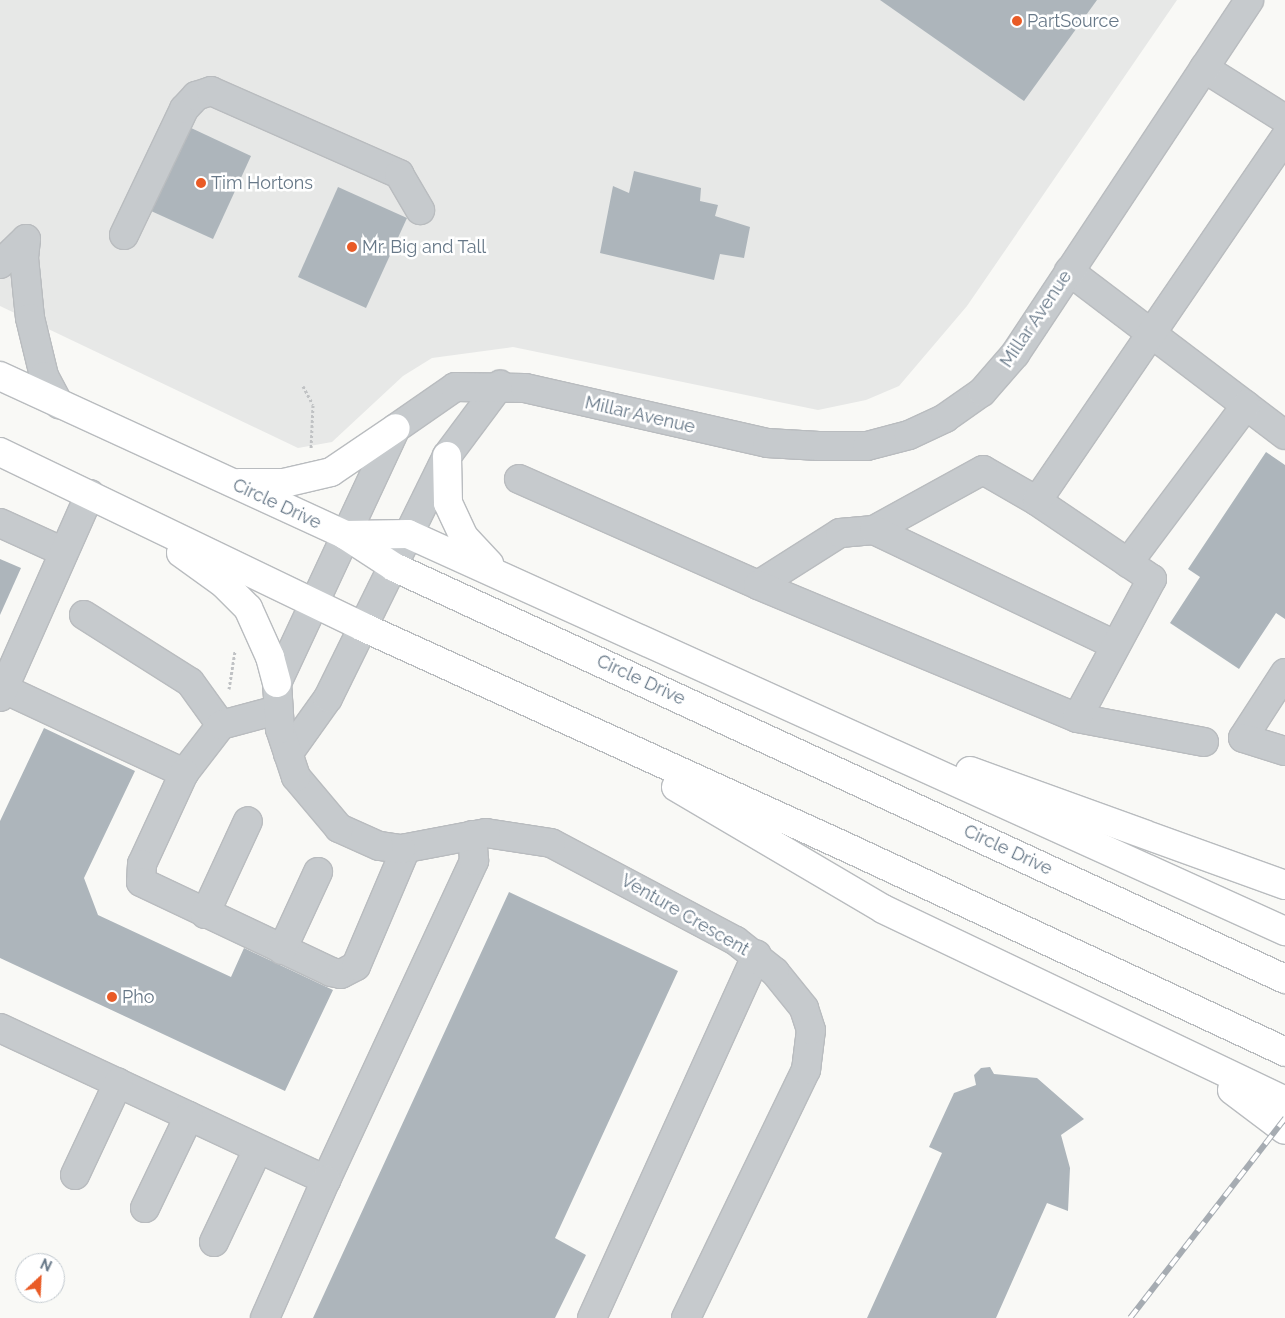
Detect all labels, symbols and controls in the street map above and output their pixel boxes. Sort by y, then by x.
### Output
place label: PartSource [1027,10,1119,32]
marker: PartSource [1011,15,1023,27]
place label: Tim Hortons [211,172,313,194]
marker: Tim Hortons [195,177,207,189]
place label: Mr. Big and Tall [362,236,487,258]
marker: Mr. Big and Tall [346,241,358,253]
street label: Millar Avenue [995,266,1077,372]
street label: Millar Avenue [582,392,698,438]
street label: Circle Drive [229,474,325,534]
street label: Circle Drive [593,650,689,710]
street label: Circle Drive [960,820,1056,880]
street label: Venture Crescent [617,870,753,960]
place label: Pho [122,986,154,1008]
marker: Pho [106,991,118,1003]
north arrow [15,1253,65,1303]
text: N [38,1256,54,1275]

